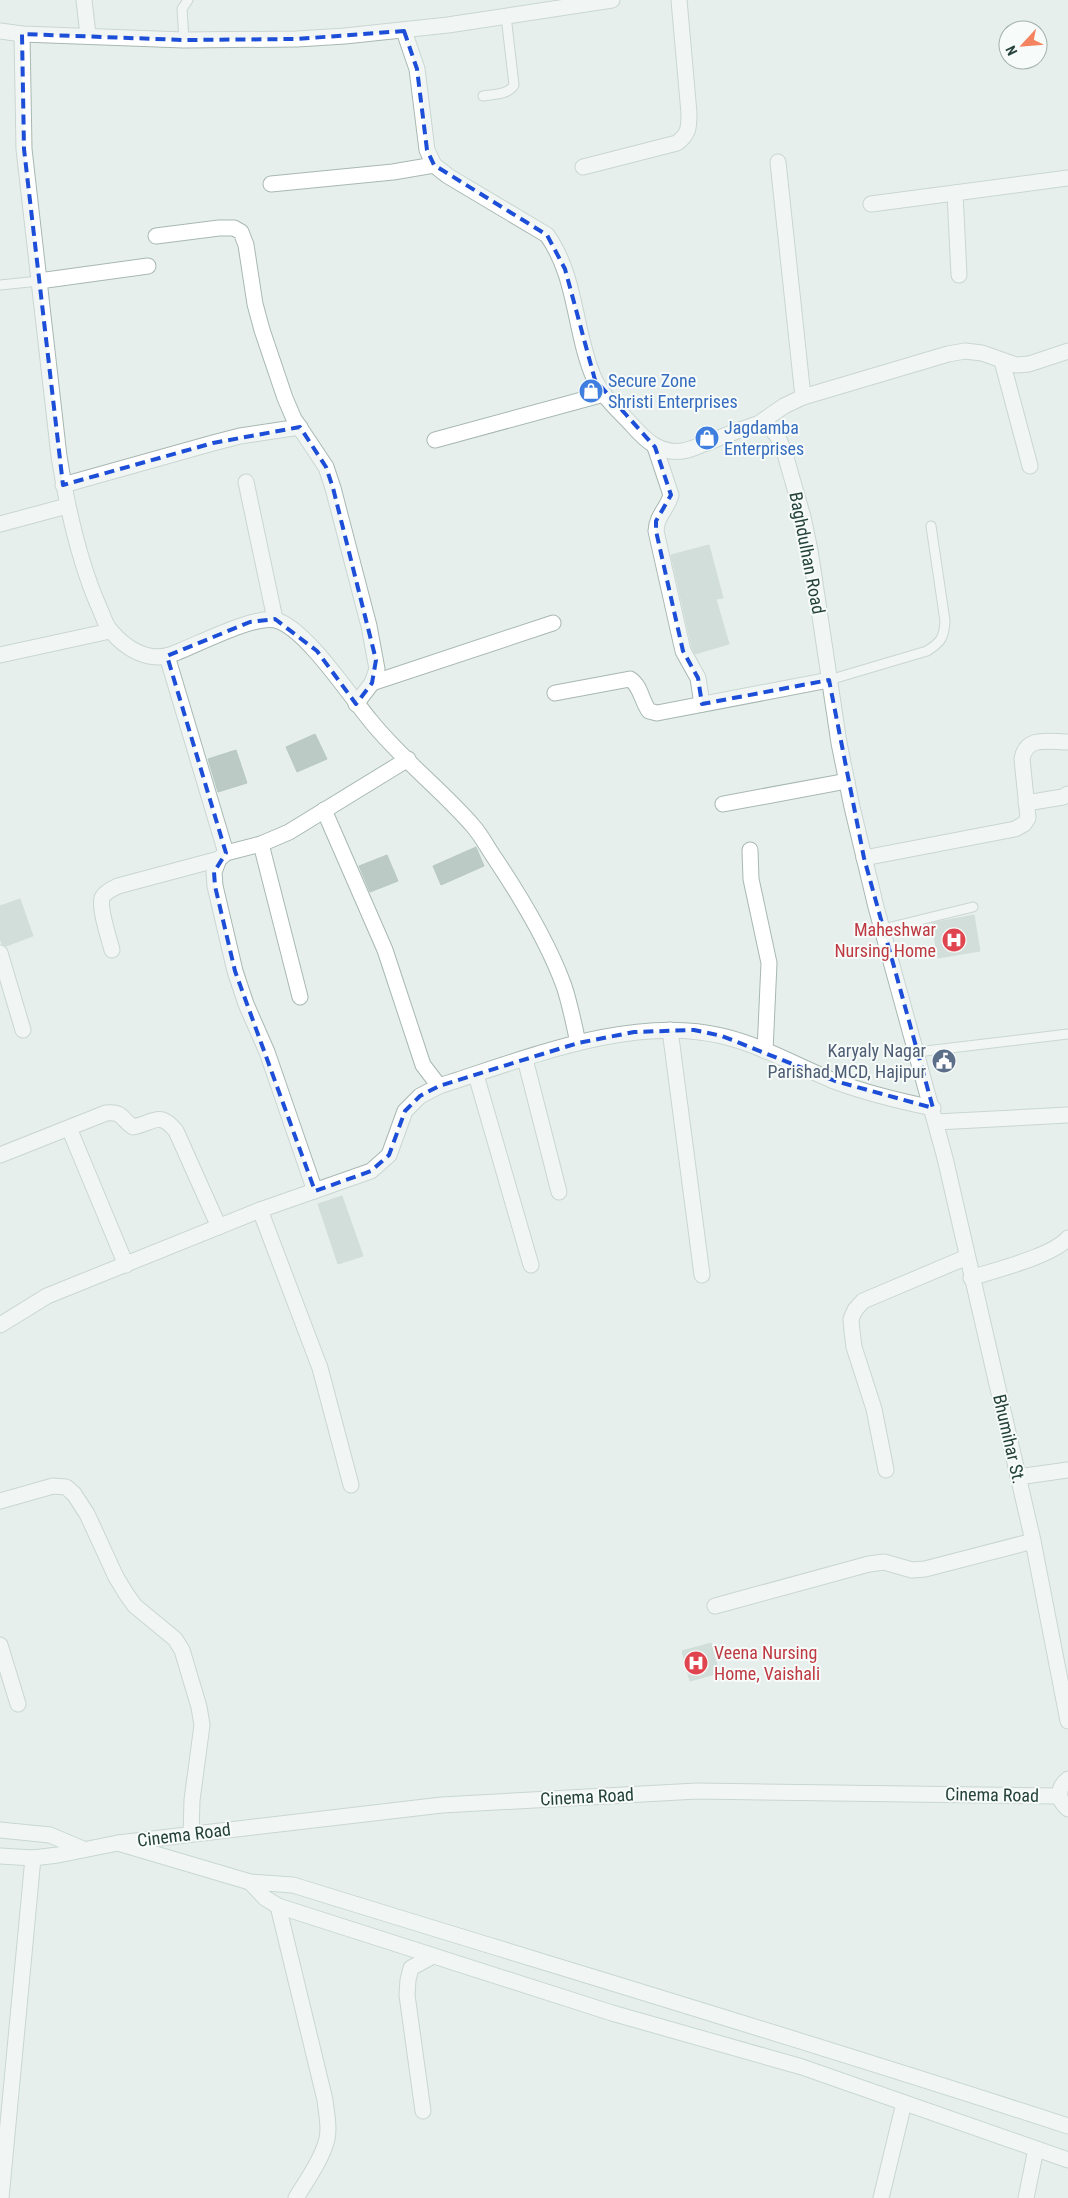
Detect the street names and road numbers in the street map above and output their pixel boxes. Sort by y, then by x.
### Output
street label: Baghdulhan Road [785,490,830,616]
street label: Bhumihar St. [989,1392,1030,1486]
street label: Cinema Road [945,1783,1039,1806]
street label: Cinema Road [540,1784,634,1809]
street label: Cinema Road [136,1818,232,1851]

